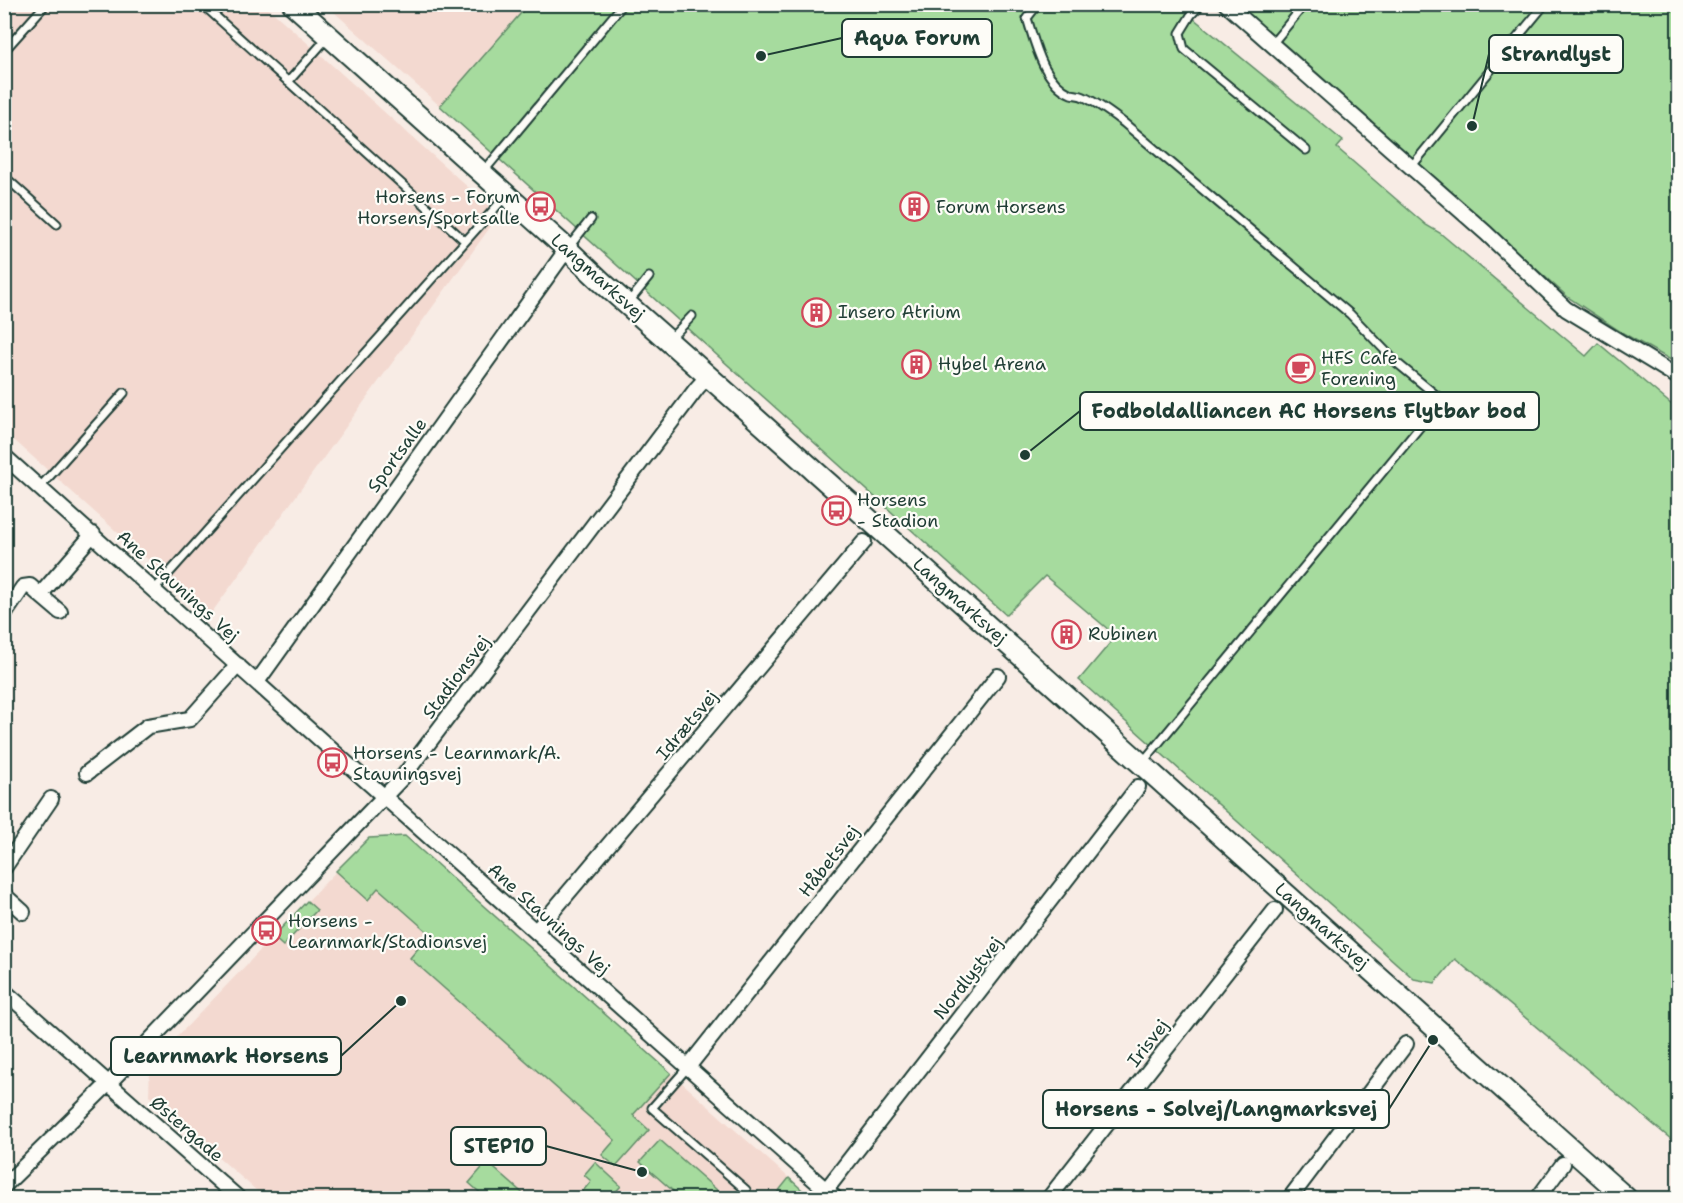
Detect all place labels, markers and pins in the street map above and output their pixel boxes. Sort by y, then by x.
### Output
callout: Aqua Forum [842,19,992,57]
callout: Strandlyst [1489,35,1623,73]
place label: Horsens - Forum Horsens/Sportsalle [357,185,520,230]
bus stop icon: Horsens - Forum Horsens/Sportsalle [525,191,557,223]
building icon: Forum Horsens [899,191,931,223]
place label: Forum Horsens [936,195,1066,219]
building icon: Insero Atrium [801,296,833,328]
place label: Insero Atrium [838,300,961,324]
place label: HFS Cafe Forening [1321,346,1398,391]
building icon: Hybel Arena [901,348,933,380]
place label: Hybel Arena [938,352,1046,376]
cafe icon: HFS Cafe Forening [1284,352,1316,384]
callout: Fodboldalliancen AC Horsens Flytbar bod [1080,392,1539,430]
place label: Horsens - Stadion [857,488,938,533]
bus stop icon: Horsens - Stadion [820,494,852,526]
building icon: Rubinen [1051,618,1083,650]
place label: Rubinen [1088,622,1158,646]
place label: Horsens - Learnmark/A. Stauningsvej [353,741,561,786]
bus stop icon: Horsens - Learnmark/A. Stauningsvej [316,747,348,779]
place label: Horsens - Learnmark/Stadionsvej [288,909,487,954]
bus stop icon: Horsens - Learnmark/Stadionsvej [251,915,283,947]
callout: Learnmark Horsens [111,1037,341,1075]
callout: Horsens - Solvej/Langmarksvej [1043,1090,1389,1128]
callout: STEP10 [451,1127,546,1165]

